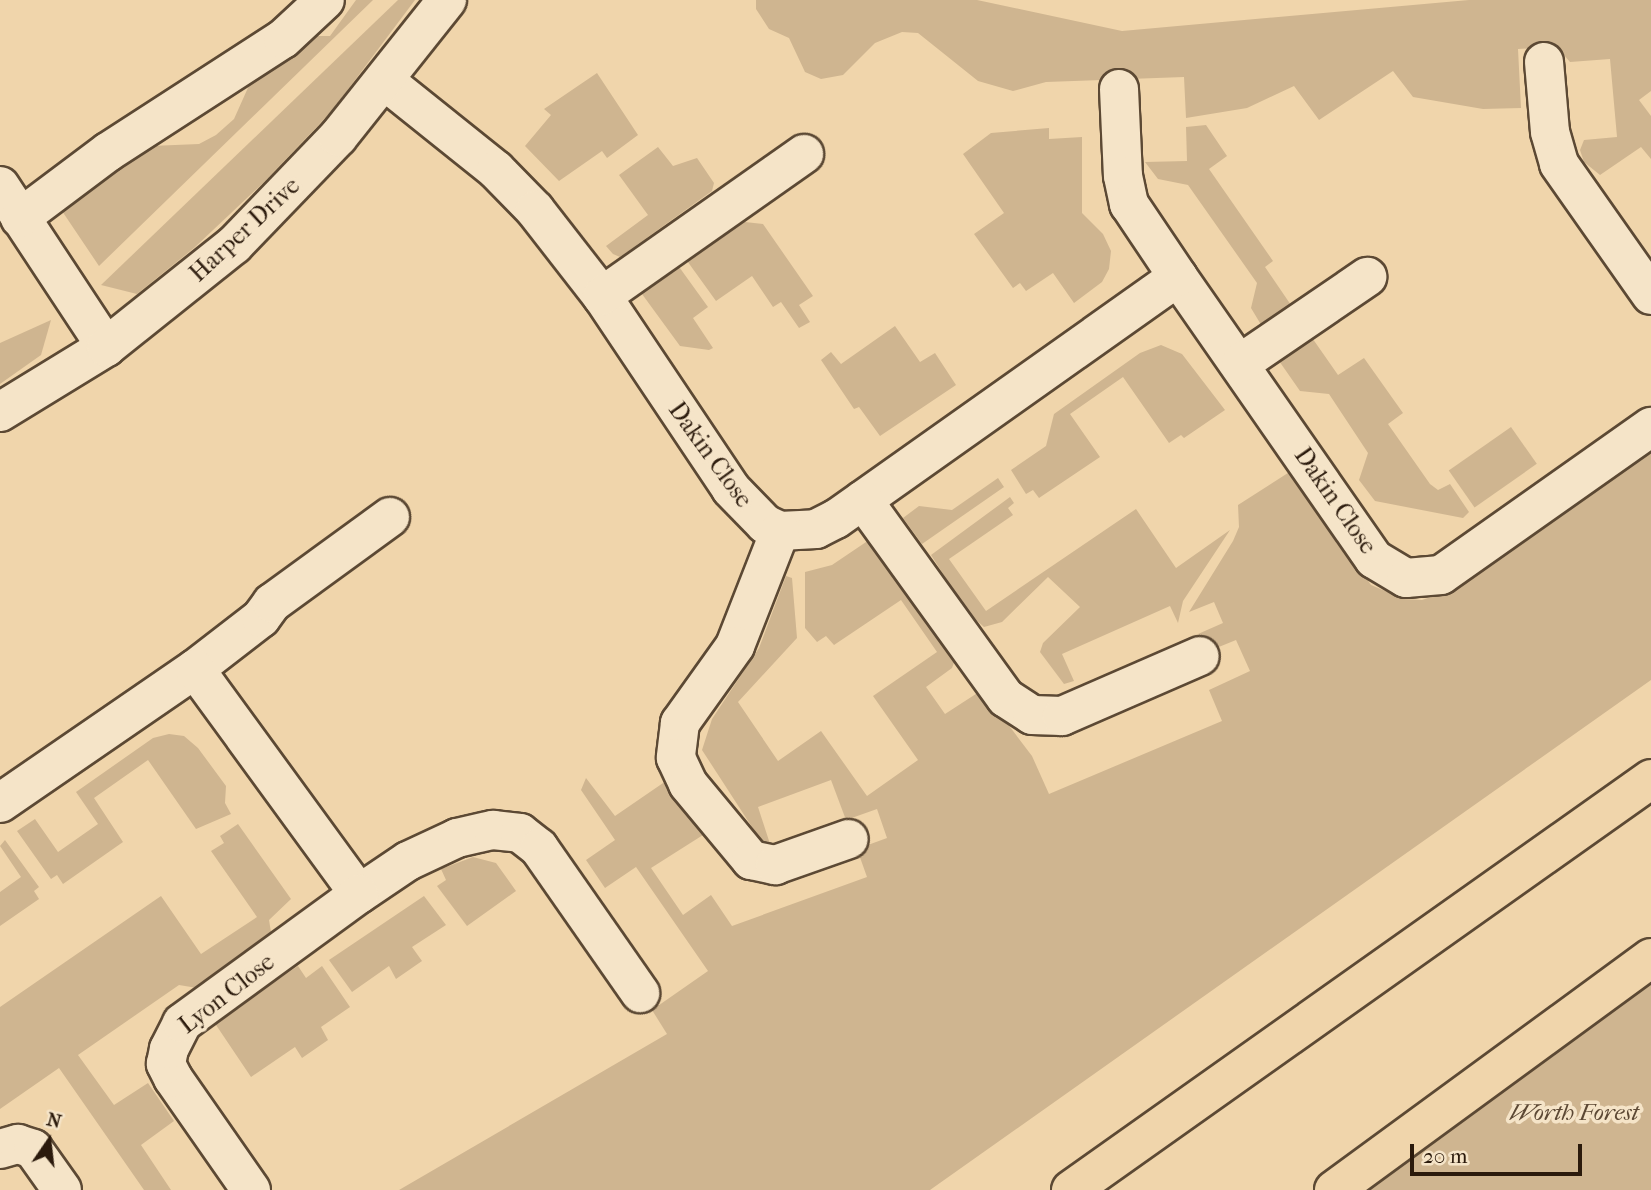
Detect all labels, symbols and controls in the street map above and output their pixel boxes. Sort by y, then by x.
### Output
street label: Harper Drive [184,172,306,288]
street label: Dakin Close [662,397,758,513]
street label: Dakin Close [1288,442,1382,560]
street label: Lyon Close [174,948,280,1040]
park label: Worth Forest [1509,1099,1639,1127]
north arrow [14,1106,84,1176]
text: N [44,1108,64,1133]
scale bar [1413,1130,1584,1174]
text: 20 m [1423,1144,1467,1168]

